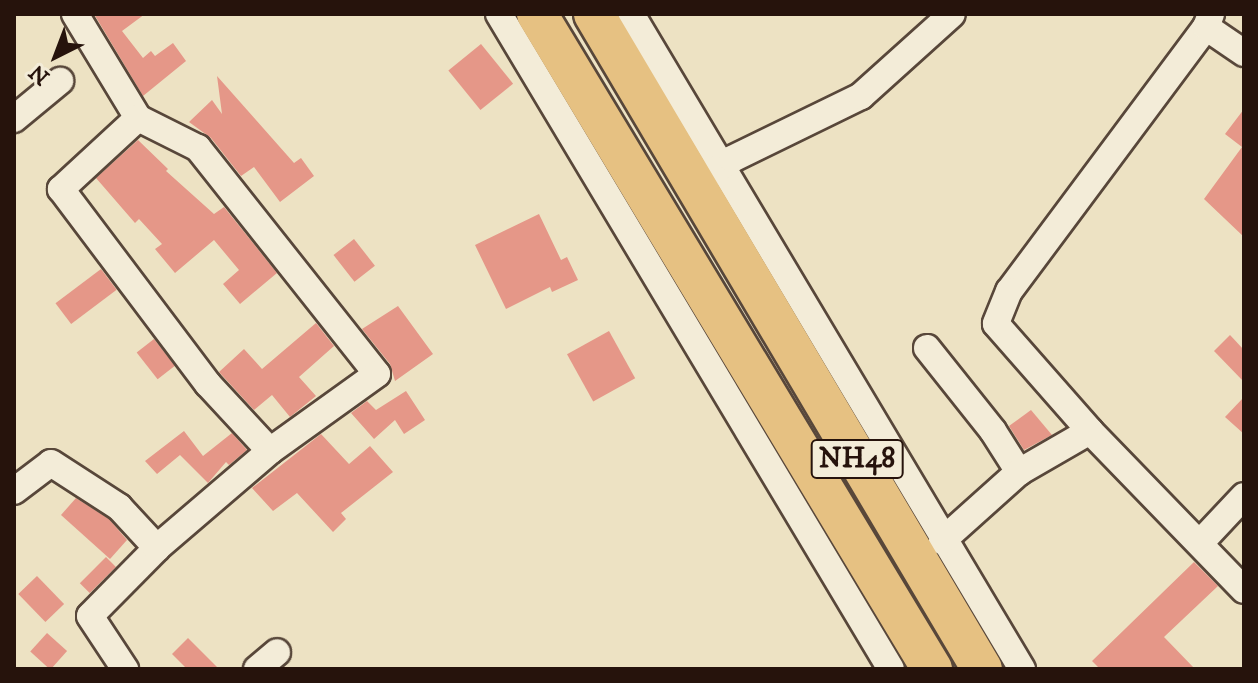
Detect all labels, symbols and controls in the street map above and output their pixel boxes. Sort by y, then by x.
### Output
north arrow [16,16,96,96]
text: N [24,58,55,90]
road number: NH48 [809,435,905,483]

